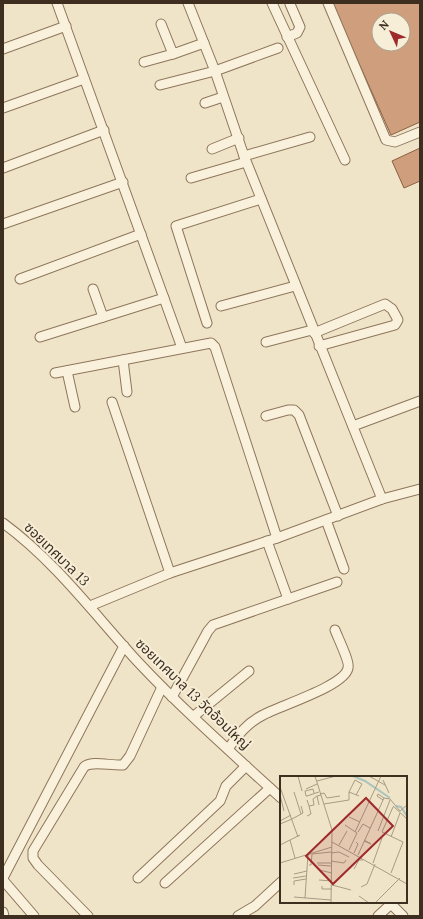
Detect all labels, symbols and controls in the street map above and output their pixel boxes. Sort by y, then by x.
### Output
north arrow [371,12,411,52]
text: N [376,17,392,33]
street label: ซอยเทศบาล 13 [20,518,94,590]
street label: ซอยเทศบาล 13 วัดอ้อมใหญ่ [132,634,254,754]
inset map [280,776,407,903]

